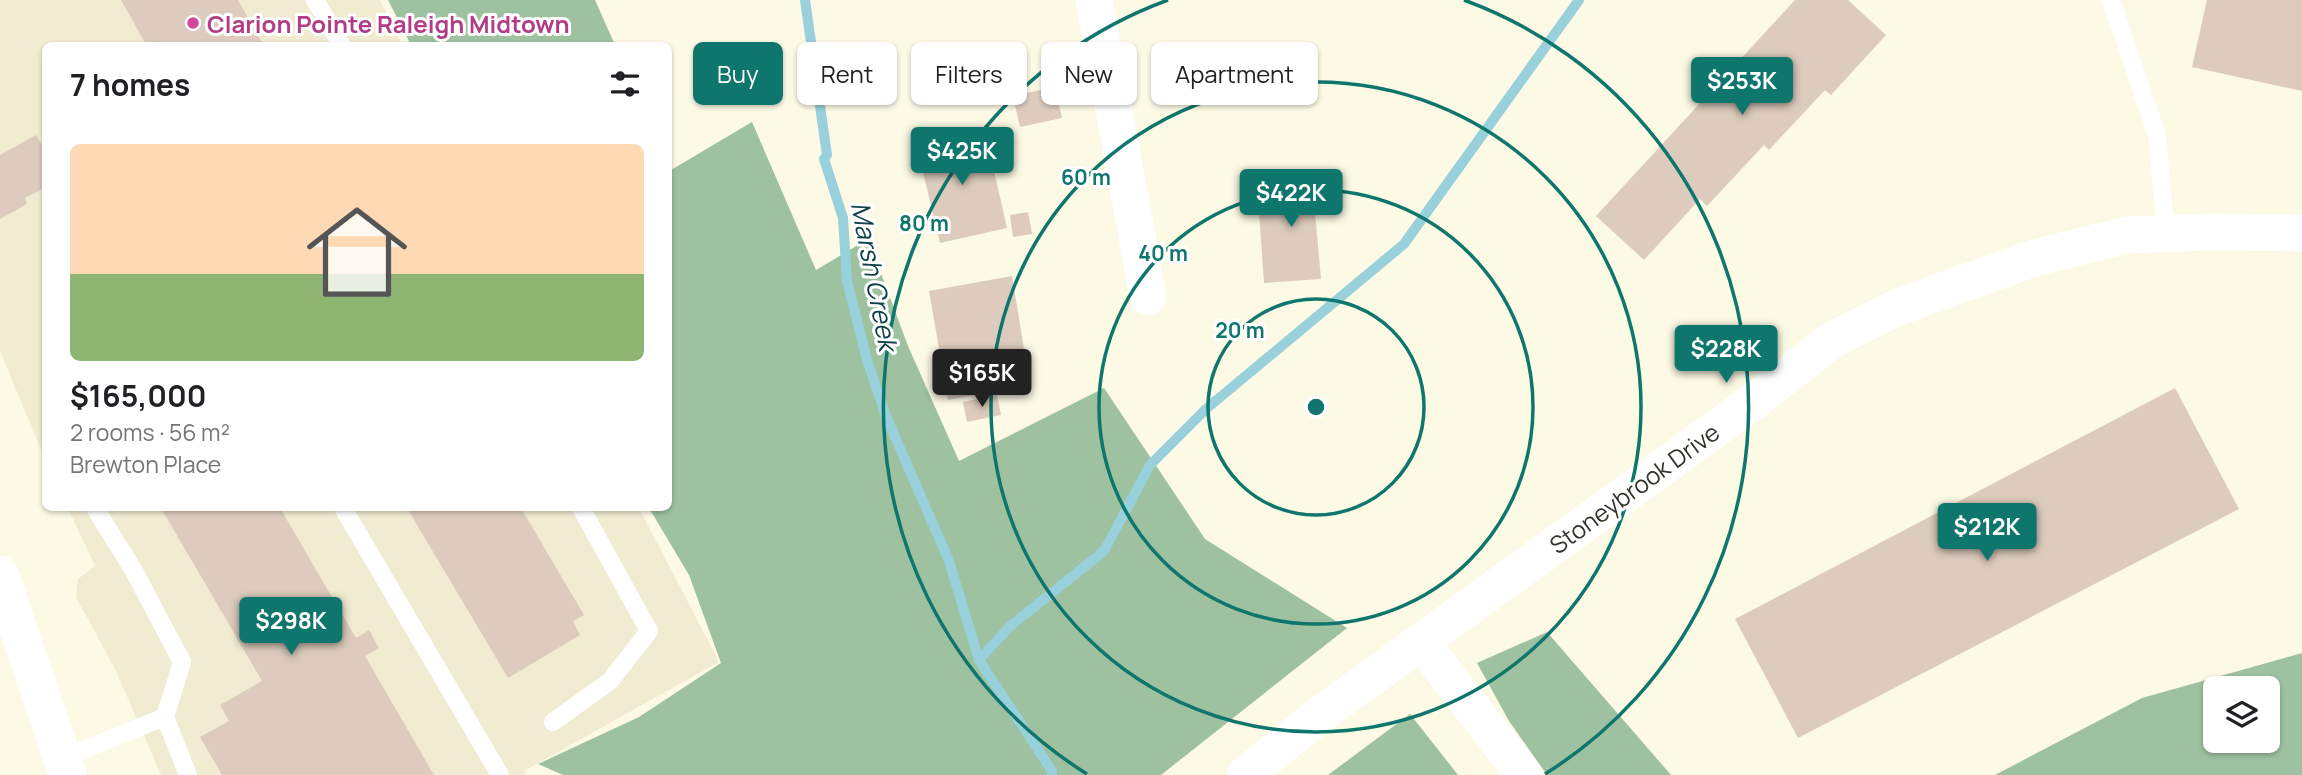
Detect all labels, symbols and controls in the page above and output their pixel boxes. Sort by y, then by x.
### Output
place label: Clarion Pointe Raleigh Midtown [207,7,570,40]
marker: Clarion Pointe Raleigh Midtown [185,15,201,31]
chip: Buy [693,42,783,105]
chip: Rent [797,42,897,105]
chip: Filters [911,42,1027,105]
chip: New [1041,42,1137,105]
chip: Apartment [1151,42,1318,105]
pin: $253K [1693,58,1791,117]
text: 7 homes [70,64,190,105]
text: $253K [1707,64,1777,96]
icon: filters [606,65,644,103]
pin: $425K [913,128,1011,187]
text: $425K [927,134,997,166]
text: 60 m [1061,163,1111,191]
pin: $422K [1242,170,1340,229]
text: $422K [1256,176,1326,208]
icon: home [294,189,420,315]
water label: Marsh Creek [843,199,908,357]
text: 80 m [899,209,949,237]
text: 40 m [1138,239,1188,267]
text: 20 m [1215,316,1265,344]
pin: $228K [1677,326,1775,385]
text: $228K [1691,332,1761,364]
pin: $165K [933,350,1031,409]
text: $165K [948,356,1016,388]
text: $165,000 [70,375,207,416]
centre of rings [1304,395,1328,419]
street label: Stoneybrook Drive [1542,415,1726,561]
text: 2 rooms · 56 m² [70,416,230,448]
text: Brewton Place [70,448,221,480]
pin: $212K [1938,504,2036,563]
text: $212K [1954,510,2020,542]
pin: $298K [242,598,340,657]
text: $298K [255,604,327,636]
map controls [2203,676,2280,753]
button: layers [2203,676,2280,753]

